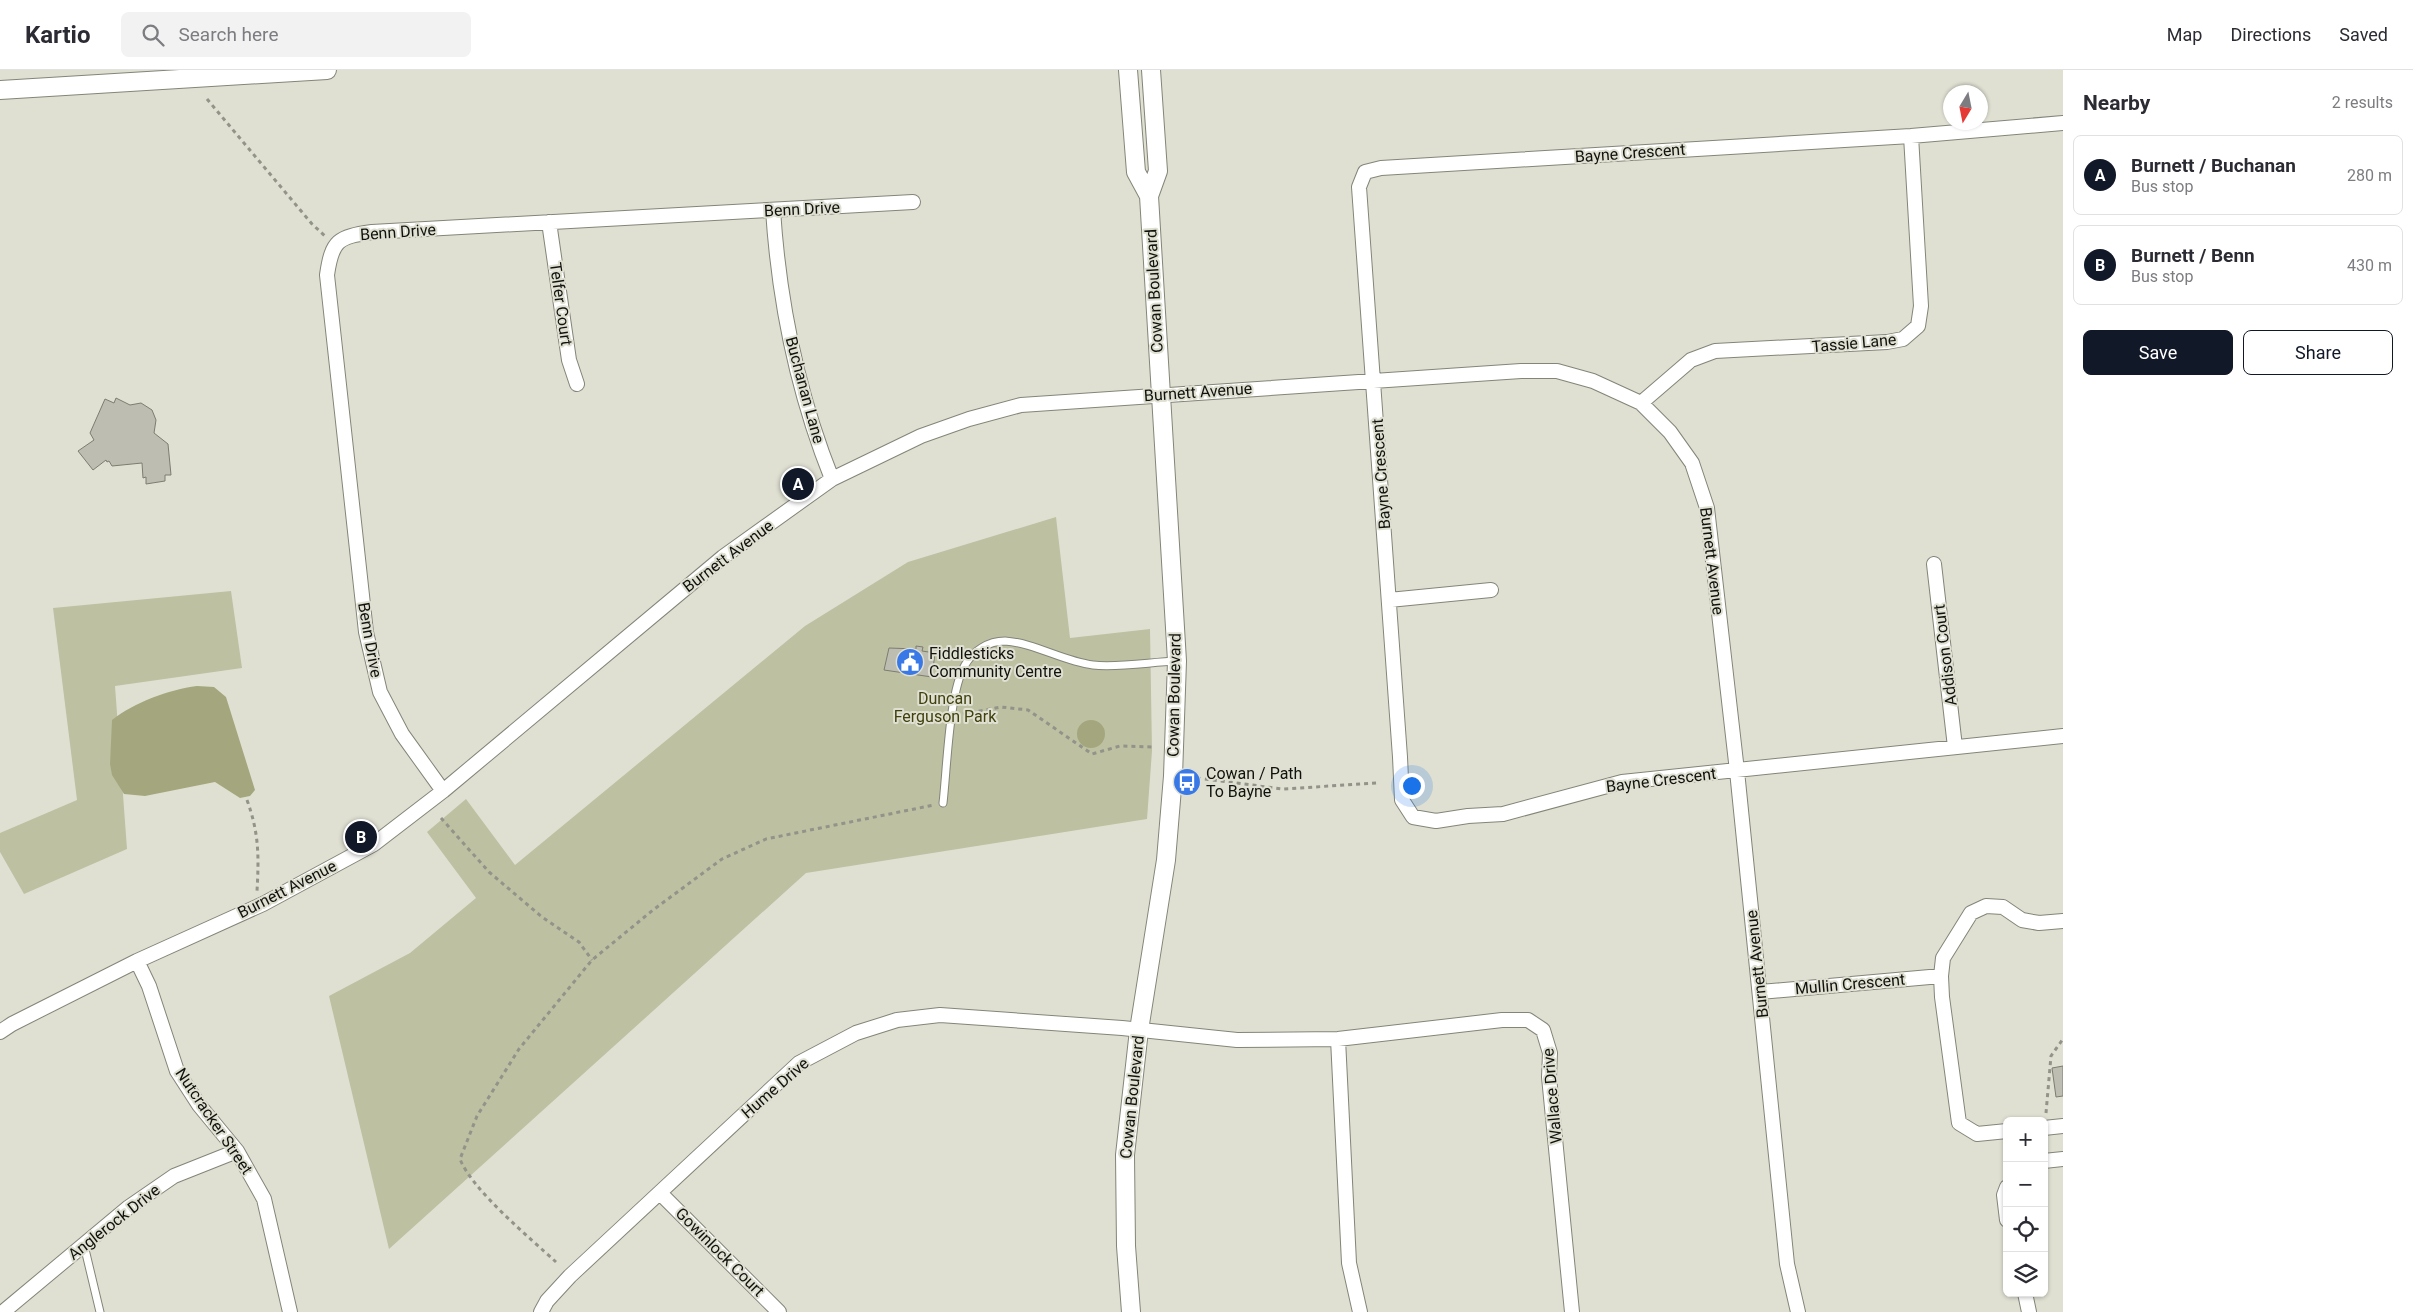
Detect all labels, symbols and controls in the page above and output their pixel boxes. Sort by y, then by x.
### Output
search box [121,12,471,57]
text: Kartio [25,21,91,49]
icon: search [139,21,167,49]
text: Search here [179,23,278,46]
text: Map [2167,24,2202,45]
text: Directions [2230,24,2311,45]
text: Saved [2339,24,2388,45]
north arrow [1943,85,1988,130]
text: Nearby [2083,91,2150,115]
text: 2 results [2332,93,2393,112]
street label: Bayne Crescent [1574,140,1686,166]
text: Burnett / Buchanan [2131,154,2296,177]
text: A [2095,166,2105,185]
text: 280 m [2347,166,2392,185]
text: Bus stop [2131,177,2193,196]
street label: Benn Drive [764,198,840,220]
street label: Benn Drive [359,220,437,244]
street label: Cowan Boulevard [1141,229,1167,353]
text: Burnett / Benn [2131,244,2255,267]
text: B [2095,256,2105,275]
text: 430 m [2347,256,2392,275]
street label: Telfer Court [546,261,576,347]
text: Bus stop [2131,267,2193,286]
street label: Tassie Lane [1811,330,1897,356]
button: Save [2083,330,2233,375]
button: Share [2243,330,2393,375]
street label: Buchanan Lane [782,335,828,445]
street label: Burnett Avenue [1143,379,1253,405]
street label: Bayne Crescent [1368,418,1394,530]
pin: A [782,465,814,503]
street label: Burnett Avenue [1696,506,1728,616]
street label: Burnett Avenue [679,516,777,596]
street label: Benn Drive [354,601,386,679]
street label: Addison Court [1929,603,1961,707]
street label: Cowan Boulevard [1163,633,1185,757]
place label: Fiddlesticks Community Centre [929,644,1062,681]
public building icon: Fiddlesticks Community Centre [895,647,925,677]
park label: Duncan Ferguson Park [894,689,997,726]
place label: Cowan / Path To Bayne [1206,764,1302,801]
street label: Bayne Crescent [1605,764,1717,796]
bus stop icon: Cowan / Path To Bayne [1172,767,1202,797]
your location [1399,773,1425,799]
pin: B [345,818,377,856]
street label: Burnett Avenue [234,856,340,922]
street label: Burnett Avenue [1742,909,1772,1019]
street label: Mullin Crescent [1794,970,1906,998]
street label: Cowan Boulevard [1116,1034,1148,1160]
street label: Wallace Drive [1538,1047,1566,1145]
street label: Hume Drive [738,1054,812,1122]
street label: Nutcracker Street [171,1064,257,1178]
map controls [2003,1117,2048,1297]
button: + [2003,1117,2048,1162]
button: − [2003,1162,2048,1207]
street label: Anglerock Drive [64,1180,164,1264]
street label: Gowinlock Court [672,1204,768,1300]
button: locate [2003,1207,2048,1252]
button: layers [2003,1252,2048,1297]

